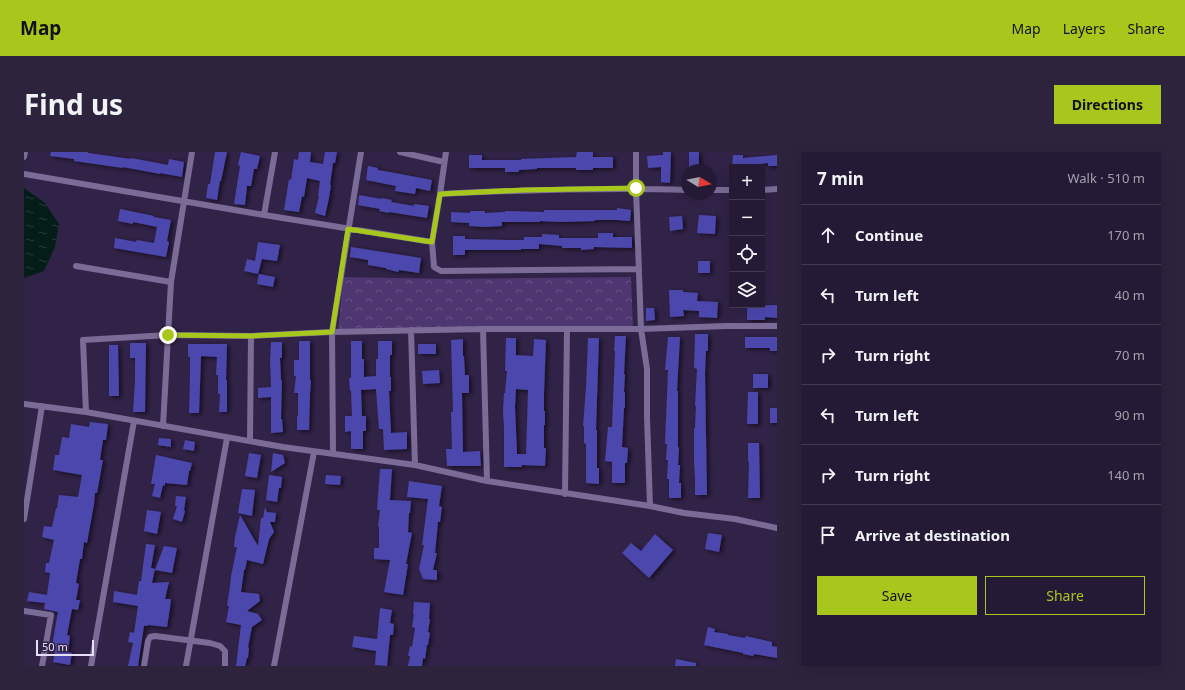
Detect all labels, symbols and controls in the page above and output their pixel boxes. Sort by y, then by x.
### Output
text: Map [20,15,61,41]
text: Map [1012,19,1041,38]
text: Layers [1063,19,1105,38]
text: Share [1127,19,1165,38]
text: Find us [24,85,123,123]
button: Directions [1054,85,1161,124]
north arrow [681,164,717,200]
map controls [729,164,765,308]
button: + [729,164,765,200]
text: 7 min [817,167,864,190]
text: Walk · 510 m [1067,169,1145,187]
route start [627,179,645,197]
button: − [729,200,765,236]
icon: ahead [817,224,839,246]
text: Continue [855,225,923,245]
text: 170 m [1107,226,1145,244]
button: locate [729,236,765,272]
button: layers [729,272,765,308]
icon: left [817,284,839,306]
text: Turn left [855,285,919,305]
text: 40 m [1115,286,1145,304]
route end [159,326,177,344]
icon: right [817,344,839,366]
text: Turn right [855,345,930,365]
text: 70 m [1115,346,1145,364]
icon: left [817,404,839,426]
text: Turn left [855,405,919,425]
text: 90 m [1115,406,1145,424]
icon: right [817,464,839,486]
text: Turn right [855,465,930,485]
text: 140 m [1107,466,1145,484]
icon: arrive [817,524,839,546]
text: Arrive at destination [855,525,1010,545]
button: Save [817,576,977,615]
button: Share [985,576,1145,615]
scale bar [36,638,94,657]
text: 50 m [42,639,68,654]

